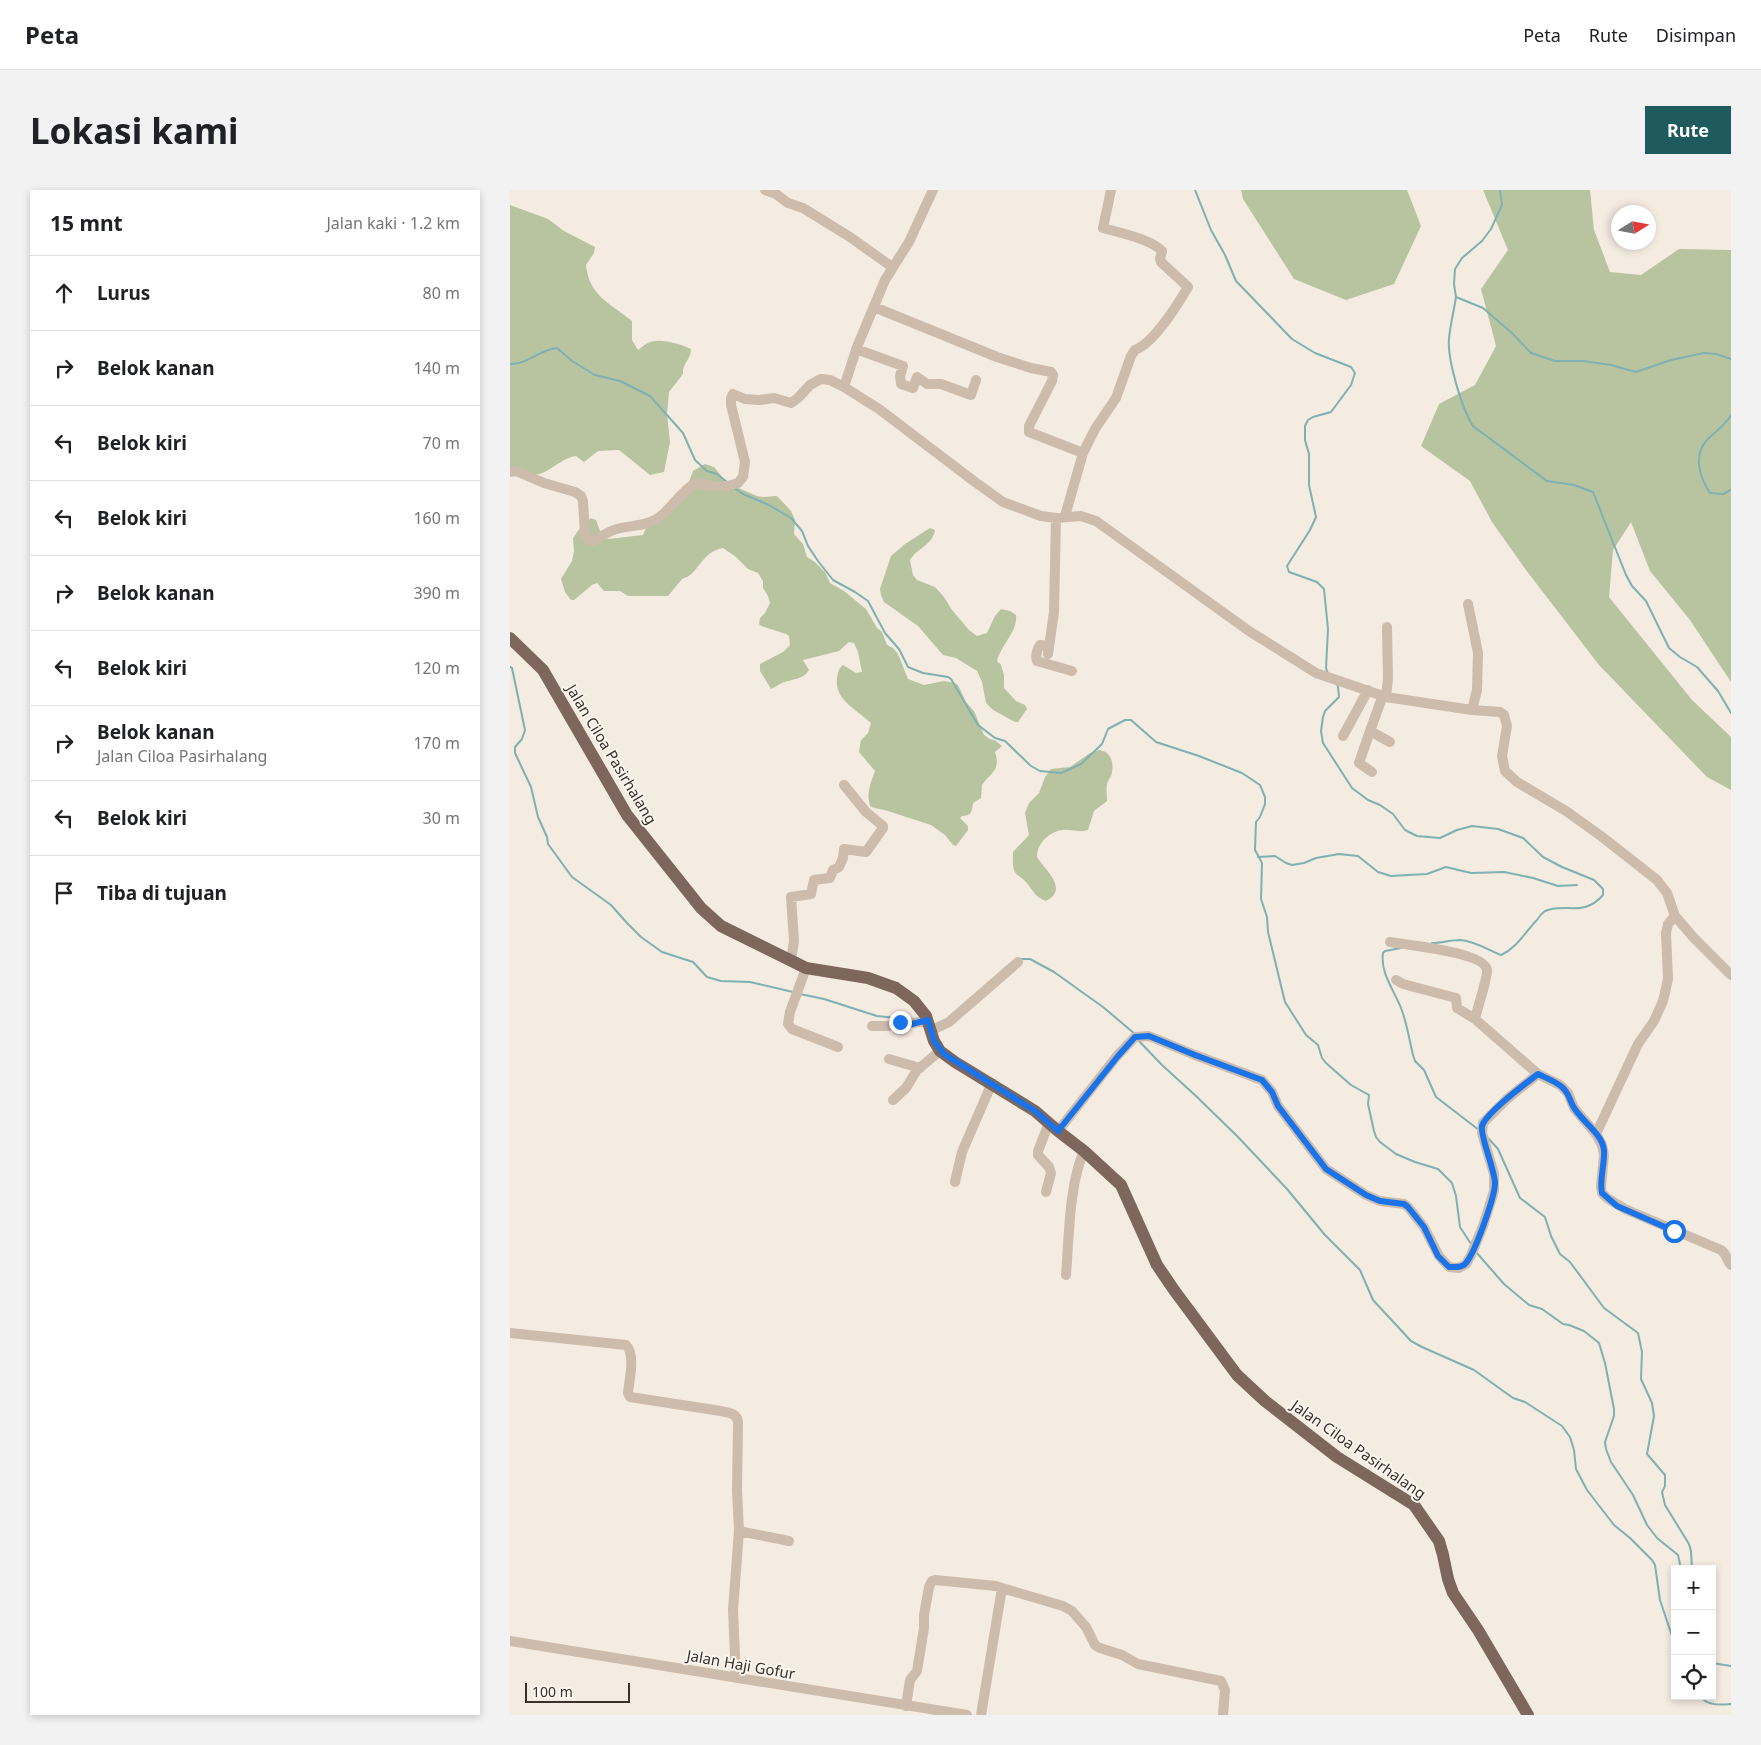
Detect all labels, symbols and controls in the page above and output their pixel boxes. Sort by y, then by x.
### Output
text: Peta [25,18,79,51]
text: Peta [1523,23,1561,47]
text: Rute [1589,23,1628,47]
text: Disimpan [1656,23,1736,47]
button: Rute [1645,106,1731,154]
text: Lokasi kami [30,107,239,154]
north arrow [1611,205,1656,250]
text: 15 mnt [50,209,123,237]
text: Jalan kaki · 1.2 km [326,212,460,234]
icon: ahead [50,279,78,307]
text: Lurus [97,280,150,306]
text: 80 m [423,282,460,304]
icon: right [50,354,78,382]
text: Belok kanan [97,355,214,381]
text: 140 m [413,357,460,379]
icon: left [50,429,78,457]
text: Belok kiri [97,430,187,456]
text: 70 m [423,432,460,454]
icon: left [50,504,78,532]
text: Belok kiri [97,505,187,531]
text: 160 m [413,507,460,529]
icon: right [50,579,78,607]
text: Belok kanan [97,580,214,606]
text: 390 m [413,582,460,604]
icon: left [50,654,78,682]
text: Belok kiri [97,655,187,681]
text: 120 m [413,657,460,679]
street label: Jalan Ciloa Pasirhalang [561,679,662,828]
text: Belok kanan [97,719,214,745]
icon: right [50,729,78,757]
text: 170 m [413,732,460,754]
text: Jalan Ciloa Pasirhalang [97,745,267,767]
icon: left [50,804,78,832]
text: Belok kiri [97,805,187,831]
text: 30 m [423,807,460,829]
icon: arrive [50,879,78,907]
text: Tiba di tujuan [97,880,227,906]
route end [889,1011,912,1034]
route start [1663,1220,1686,1243]
street label: Jalan Ciloa Pasirhalang [1286,1394,1430,1503]
map controls [1671,1565,1716,1700]
button: + [1671,1565,1716,1610]
button: − [1671,1610,1716,1655]
street label: Jalan Haji Gofur [683,1644,797,1683]
button: locate [1671,1655,1716,1700]
scale bar [525,1680,630,1703]
text: 100 m [532,1682,573,1701]

